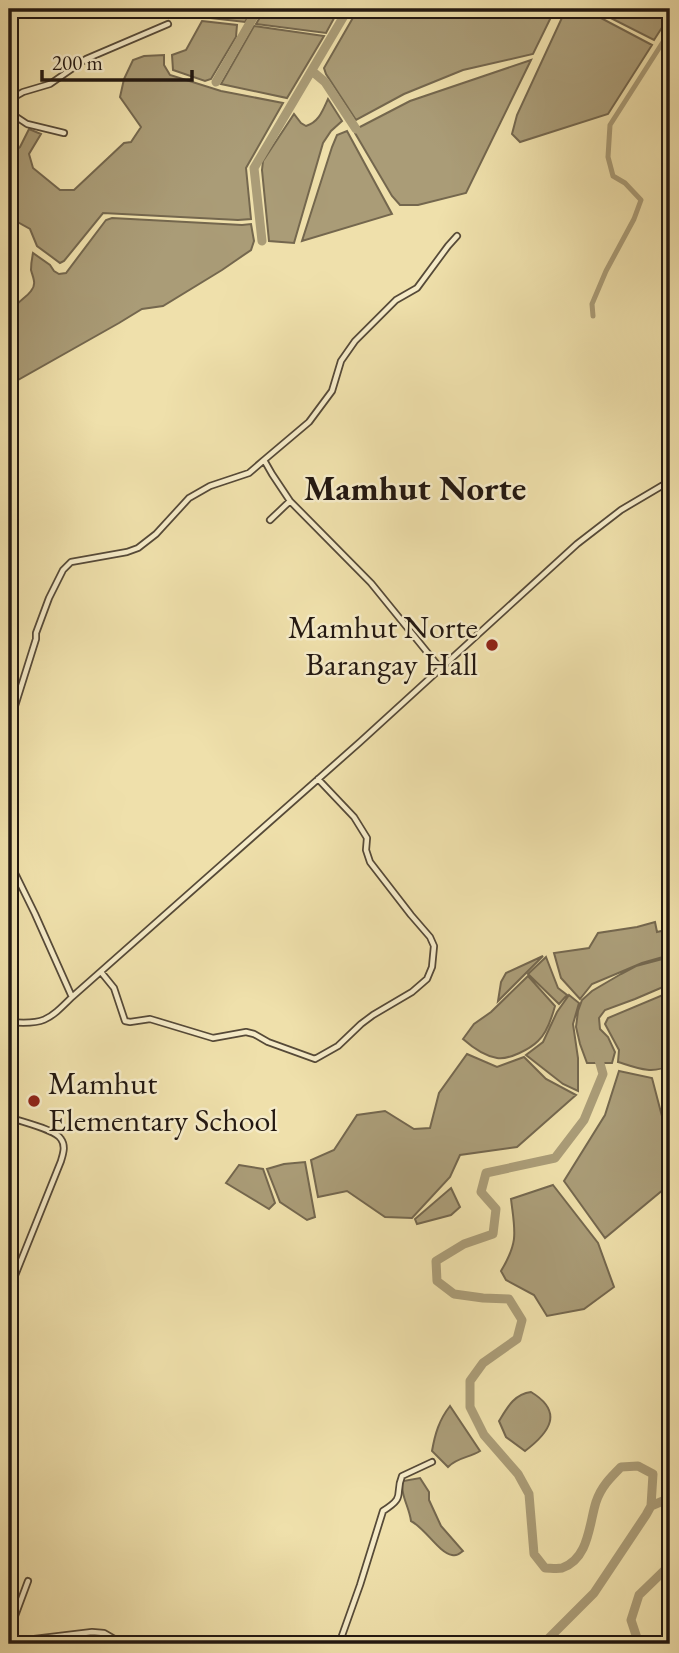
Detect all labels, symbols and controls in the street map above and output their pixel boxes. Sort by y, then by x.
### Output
scale bar [42,38,192,82]
text: 200 m [52,49,103,76]
district label: Mamhut Norte [304,465,526,510]
place label: Mamhut Norte Barangay Hall [288,606,478,685]
marker: Mamhut Norte Barangay Hall [484,637,500,653]
place label: Mamhut Elementary School [48,1062,278,1141]
marker: Mamhut Elementary School [26,1093,42,1109]

